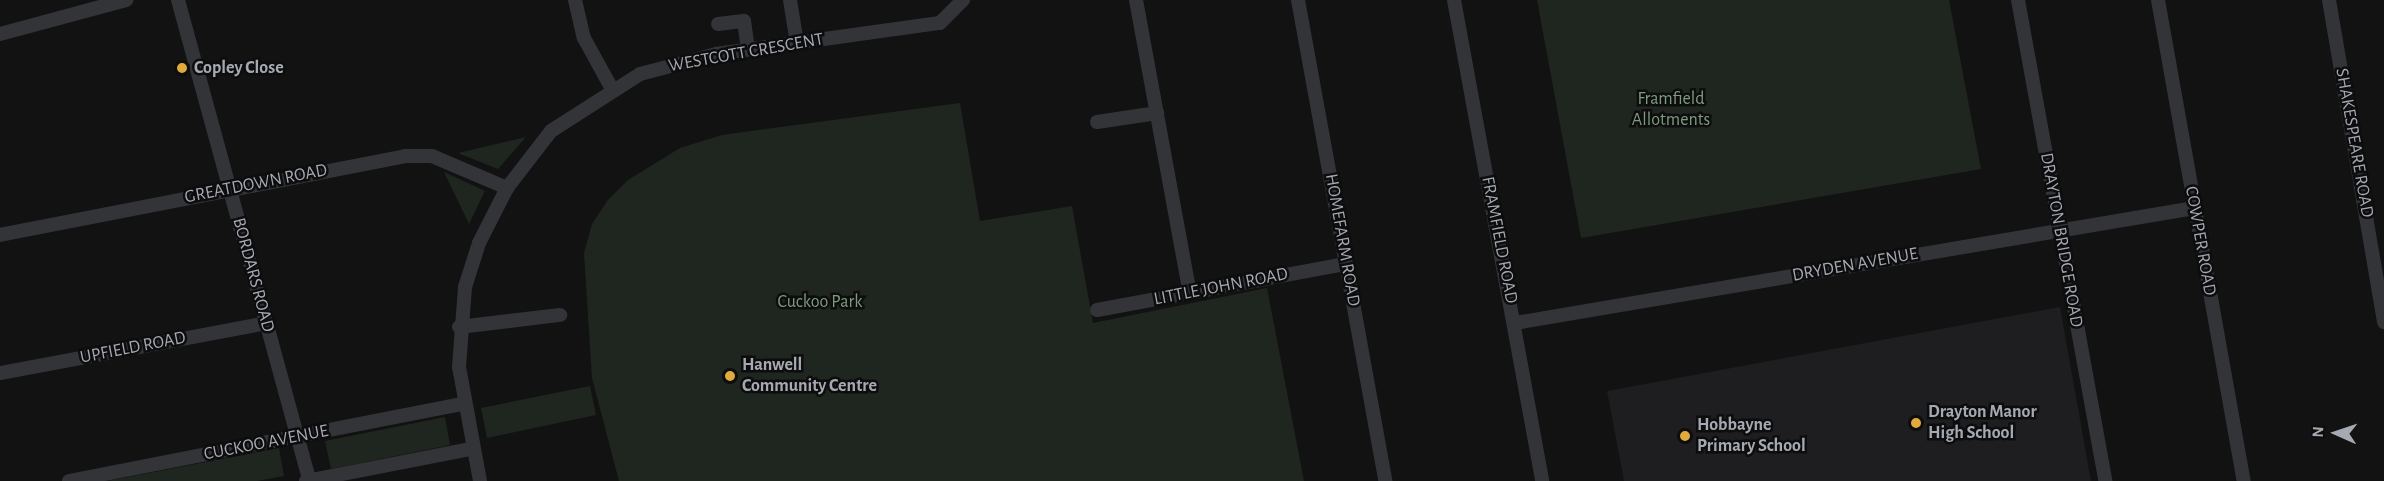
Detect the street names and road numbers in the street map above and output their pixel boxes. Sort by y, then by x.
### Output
street label: WESTCOTT CRESCENT [667,29,825,77]
street label: SHAKESPEARE ROAD [2330,67,2378,219]
street label: DRAYTON BRIDGE ROAD [2035,151,2087,329]
street label: GREATDOWN ROAD [183,160,329,208]
street label: HOMEFARM ROAD [1320,172,1364,308]
street label: FRAMFIELD ROAD [1476,175,1522,305]
street label: COWPER ROAD [2180,185,2220,297]
street label: BORDARS ROAD [227,216,279,334]
street label: DRYDEN AVENUE [1790,243,1920,287]
street label: LITTLE JOHN ROAD [1152,263,1290,311]
street label: UPFIELD ROAD [78,327,188,369]
street label: CUCKOO AVENUE [202,420,330,466]

